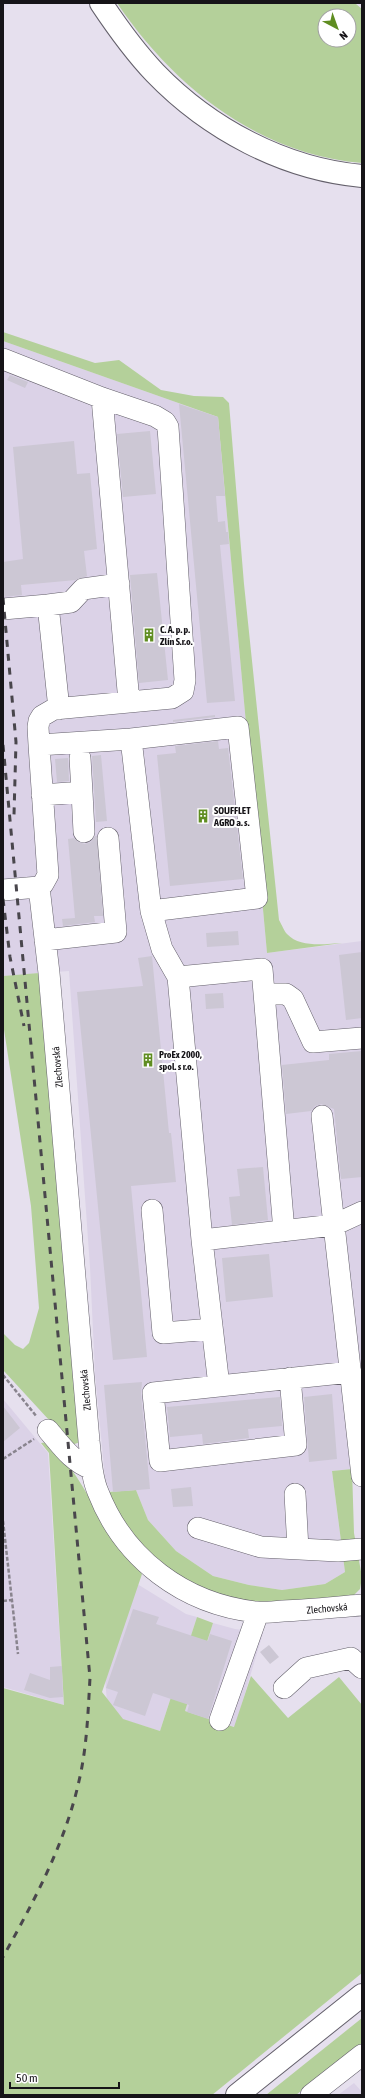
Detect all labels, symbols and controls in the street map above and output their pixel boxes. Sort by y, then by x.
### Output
north arrow [317,8,357,48]
text: N [337,29,350,42]
place label: C. A. p. p. Zlín S.r.o. [160,624,193,647]
building icon: C. A. p. p. Zlín S.r.o. [141,627,157,643]
place label: SOUFFLET AGRO a. s. [213,805,251,828]
building icon: SOUFFLET AGRO a. s. [195,808,211,824]
street label: Zlechovská [50,1046,65,1088]
place label: ProEx 2000, spol. s r.o. [159,1049,202,1072]
building icon: ProEx 2000, spol. s r.o. [140,1052,156,1068]
street label: Zlechovská [78,1369,93,1411]
street label: Zlechovská [306,1601,348,1616]
scale bar [10,2064,119,2090]
text: 50 m [16,2071,38,2085]

